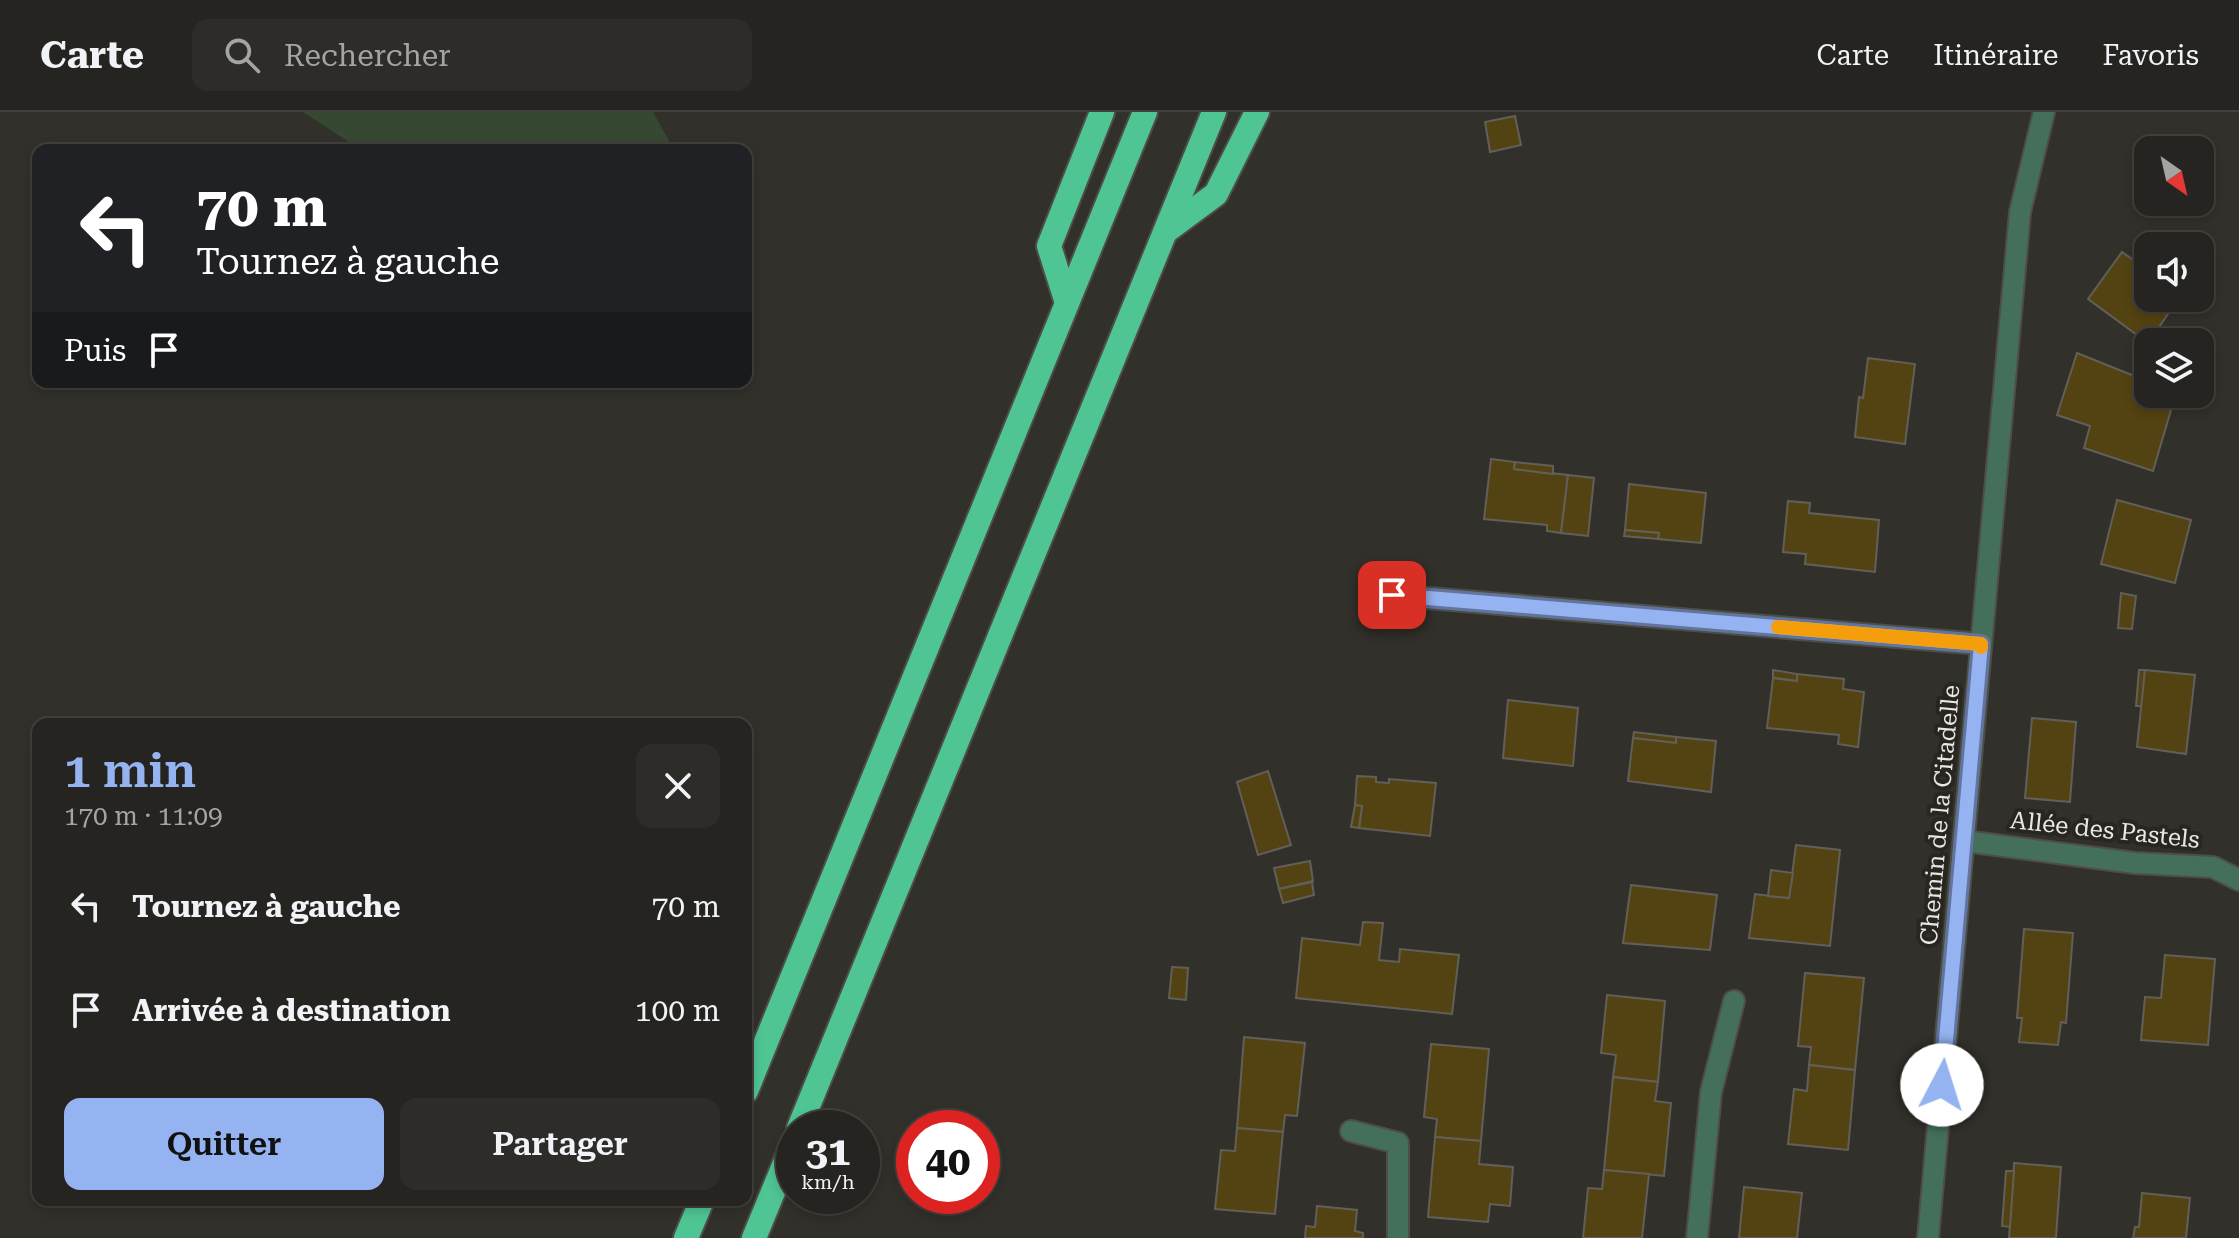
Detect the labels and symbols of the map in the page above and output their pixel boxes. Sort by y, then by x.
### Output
north arrow [2134,136,2214,216]
pin [1358,561,1426,629]
street label: Chemin de la Citadelle [1915,684,1965,946]
street label: Allée des Pastels [2009,806,2201,854]
position arrow [1900,1043,1984,1127]
speed limit sign: 40 [896,1110,1000,1214]

